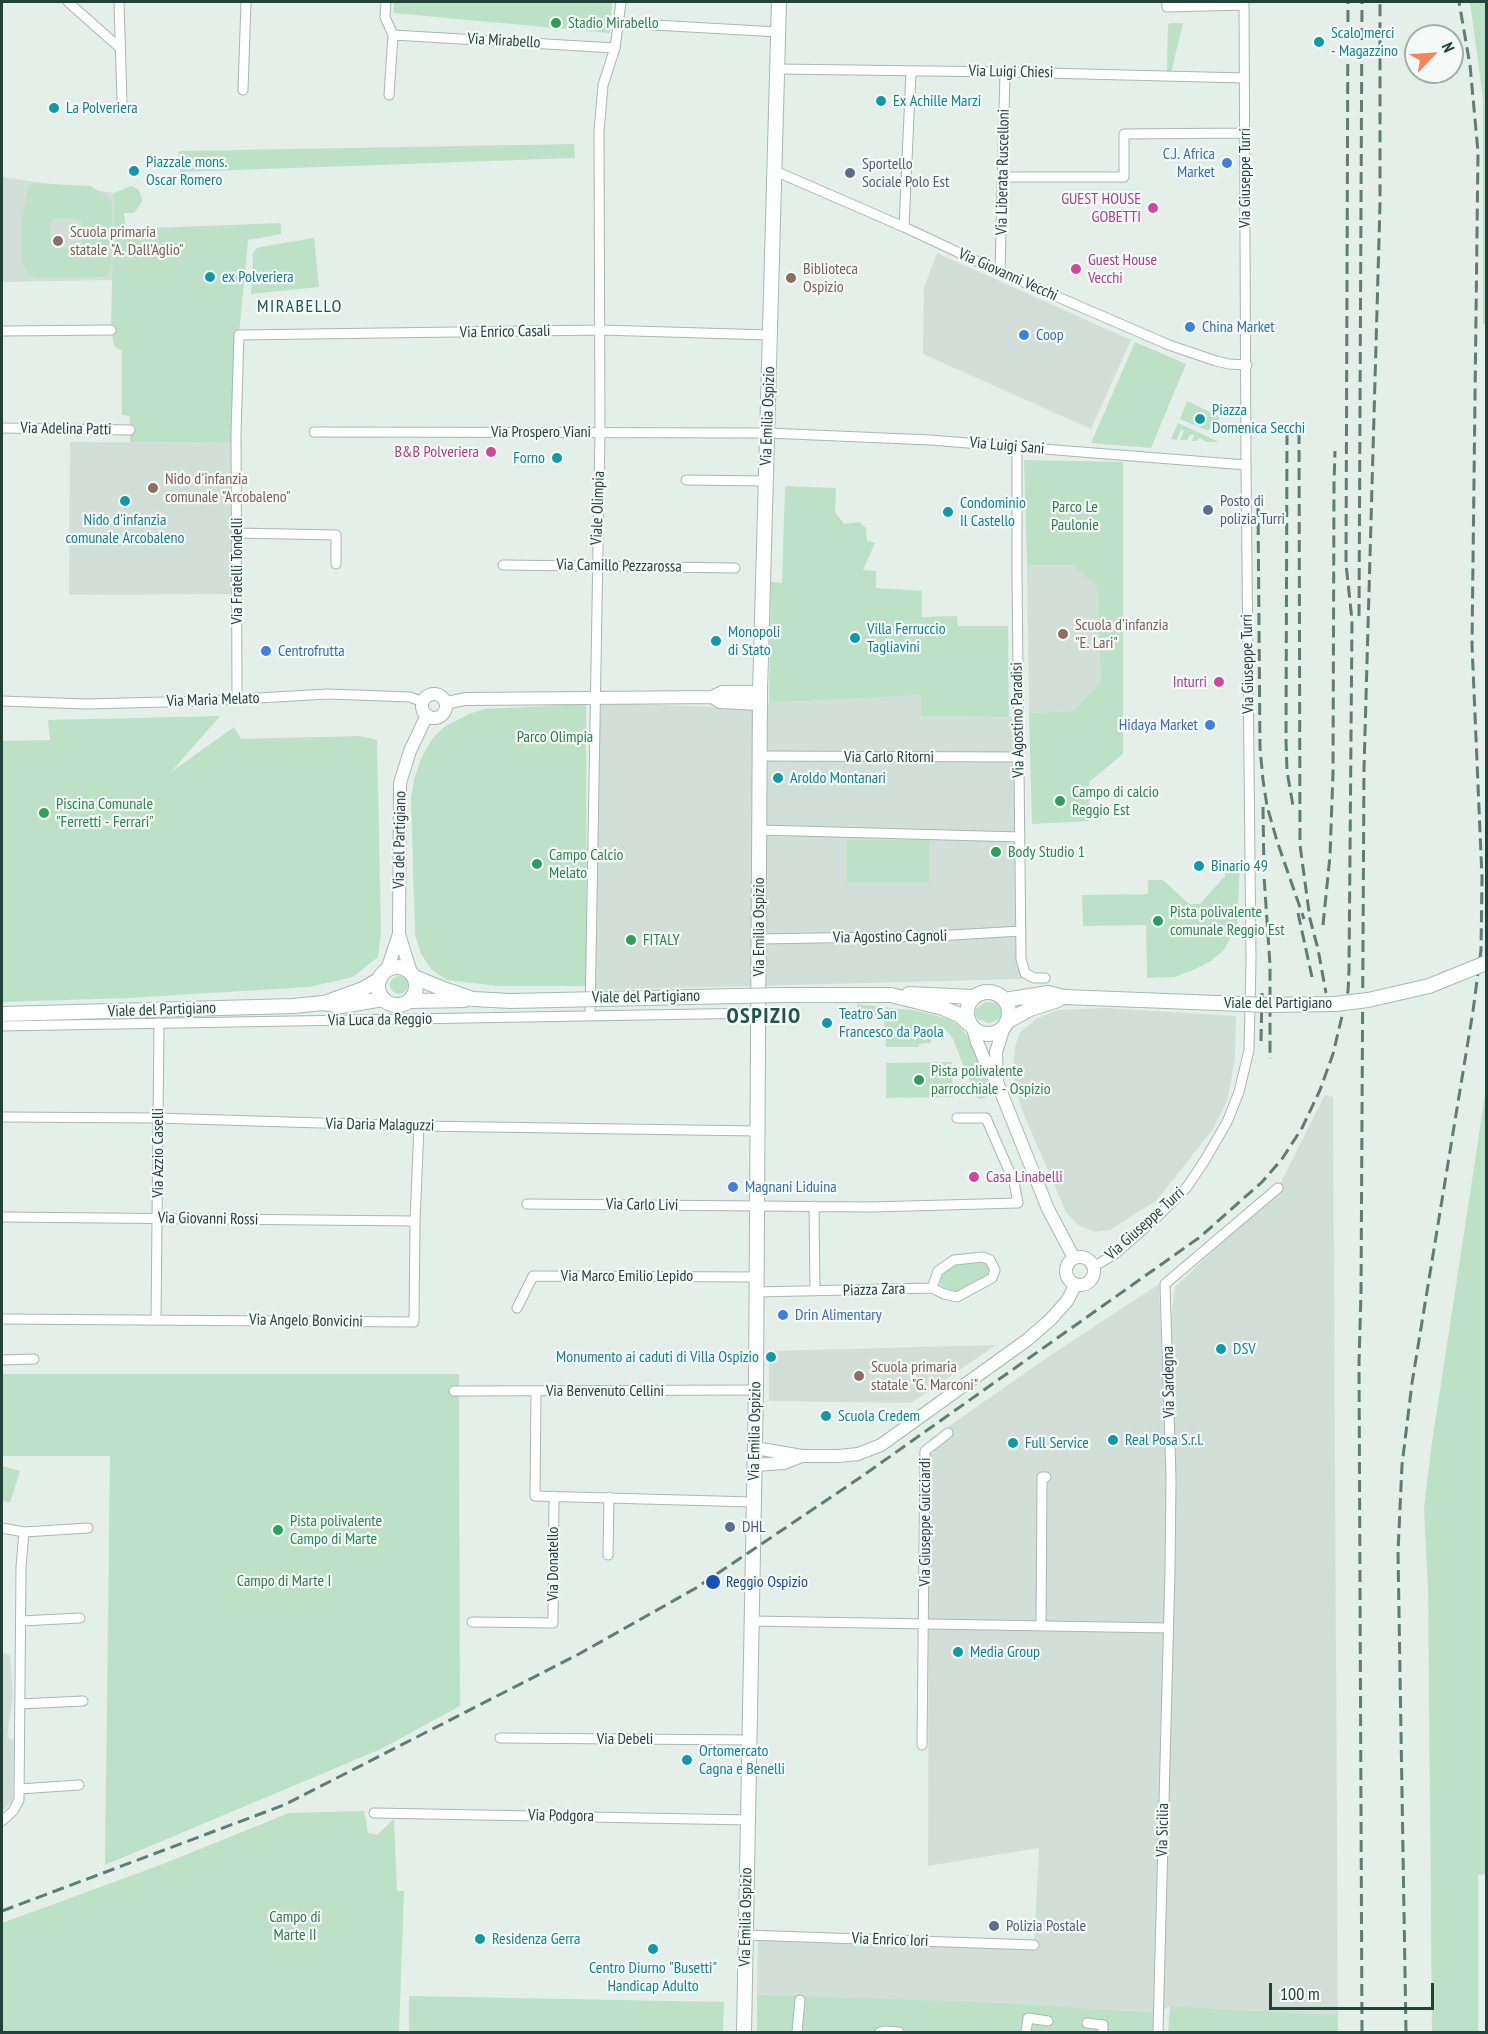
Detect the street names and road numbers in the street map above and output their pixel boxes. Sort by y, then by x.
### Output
street label: Via Mirabello [467,30,541,52]
street label: Via Luigi Chiesi [969,62,1053,82]
street label: Via Liberata Ruscelloni [992,109,1014,235]
street label: Via Giuseppe Turri [1235,128,1255,228]
street label: Via Giovanni Vecchi [955,244,1061,306]
street label: Via Enrico Casali [460,322,550,342]
street label: Via Emilia Ospizio [757,366,779,466]
street label: Via Adelina Patti [20,419,112,439]
street label: Via Prospero Viani [491,422,591,442]
street label: Via Luigi Sani [969,433,1045,459]
street label: Viale Olimpia [587,471,609,545]
street label: Via Fratelli Tondelli [227,517,247,625]
street label: Via Camillo Pezzarossa [556,555,682,577]
street label: Via Giuseppe Turri [1238,614,1258,714]
street label: Via Agostino Paradisi [1007,662,1029,778]
street label: Via Maria Melato [166,689,260,711]
street label: Via Carlo Ritorni [844,747,934,767]
street label: Via del Partigiano [390,791,410,889]
street label: Via Emilia Ospizio [749,877,769,977]
street label: Via Agostino Cagnoli [833,926,947,948]
street label: Viale del Partigiano [592,986,700,1008]
street label: Viale del Partigiano [1224,993,1332,1013]
street label: Viale del Partigiano [108,999,216,1021]
street label: Via Luca da Reggio [328,1009,432,1031]
street label: Via Azzio Caselli [148,1108,168,1198]
street label: Via Daria Malaguzzi [325,1114,435,1136]
street label: Via Giuseppe Turri [1101,1183,1189,1265]
street label: Via Carlo Livi [606,1195,678,1215]
street label: Via Giovanni Rossi [158,1209,258,1229]
street label: Via Marco Emilio Lepido [561,1266,693,1286]
street label: Piazza Zara [843,1279,905,1301]
street label: Via Angelo Bonvicini [249,1310,363,1332]
street label: Via Sardegna [1159,1346,1179,1418]
street label: Via Benvenuto Cellini [546,1381,664,1401]
street label: Via Emilia Ospizio [745,1381,765,1481]
street label: Via Giuseppe Guicciardi [915,1458,935,1586]
street label: Via Donatello [543,1527,563,1601]
street label: Via Debeli [597,1729,653,1749]
street label: Via Sicilia [1153,1803,1173,1857]
street label: Via Podgora [528,1806,594,1826]
street label: Via Emilia Ospizio [736,1867,756,1967]
street label: Via Enrico Iori [851,1929,929,1951]

